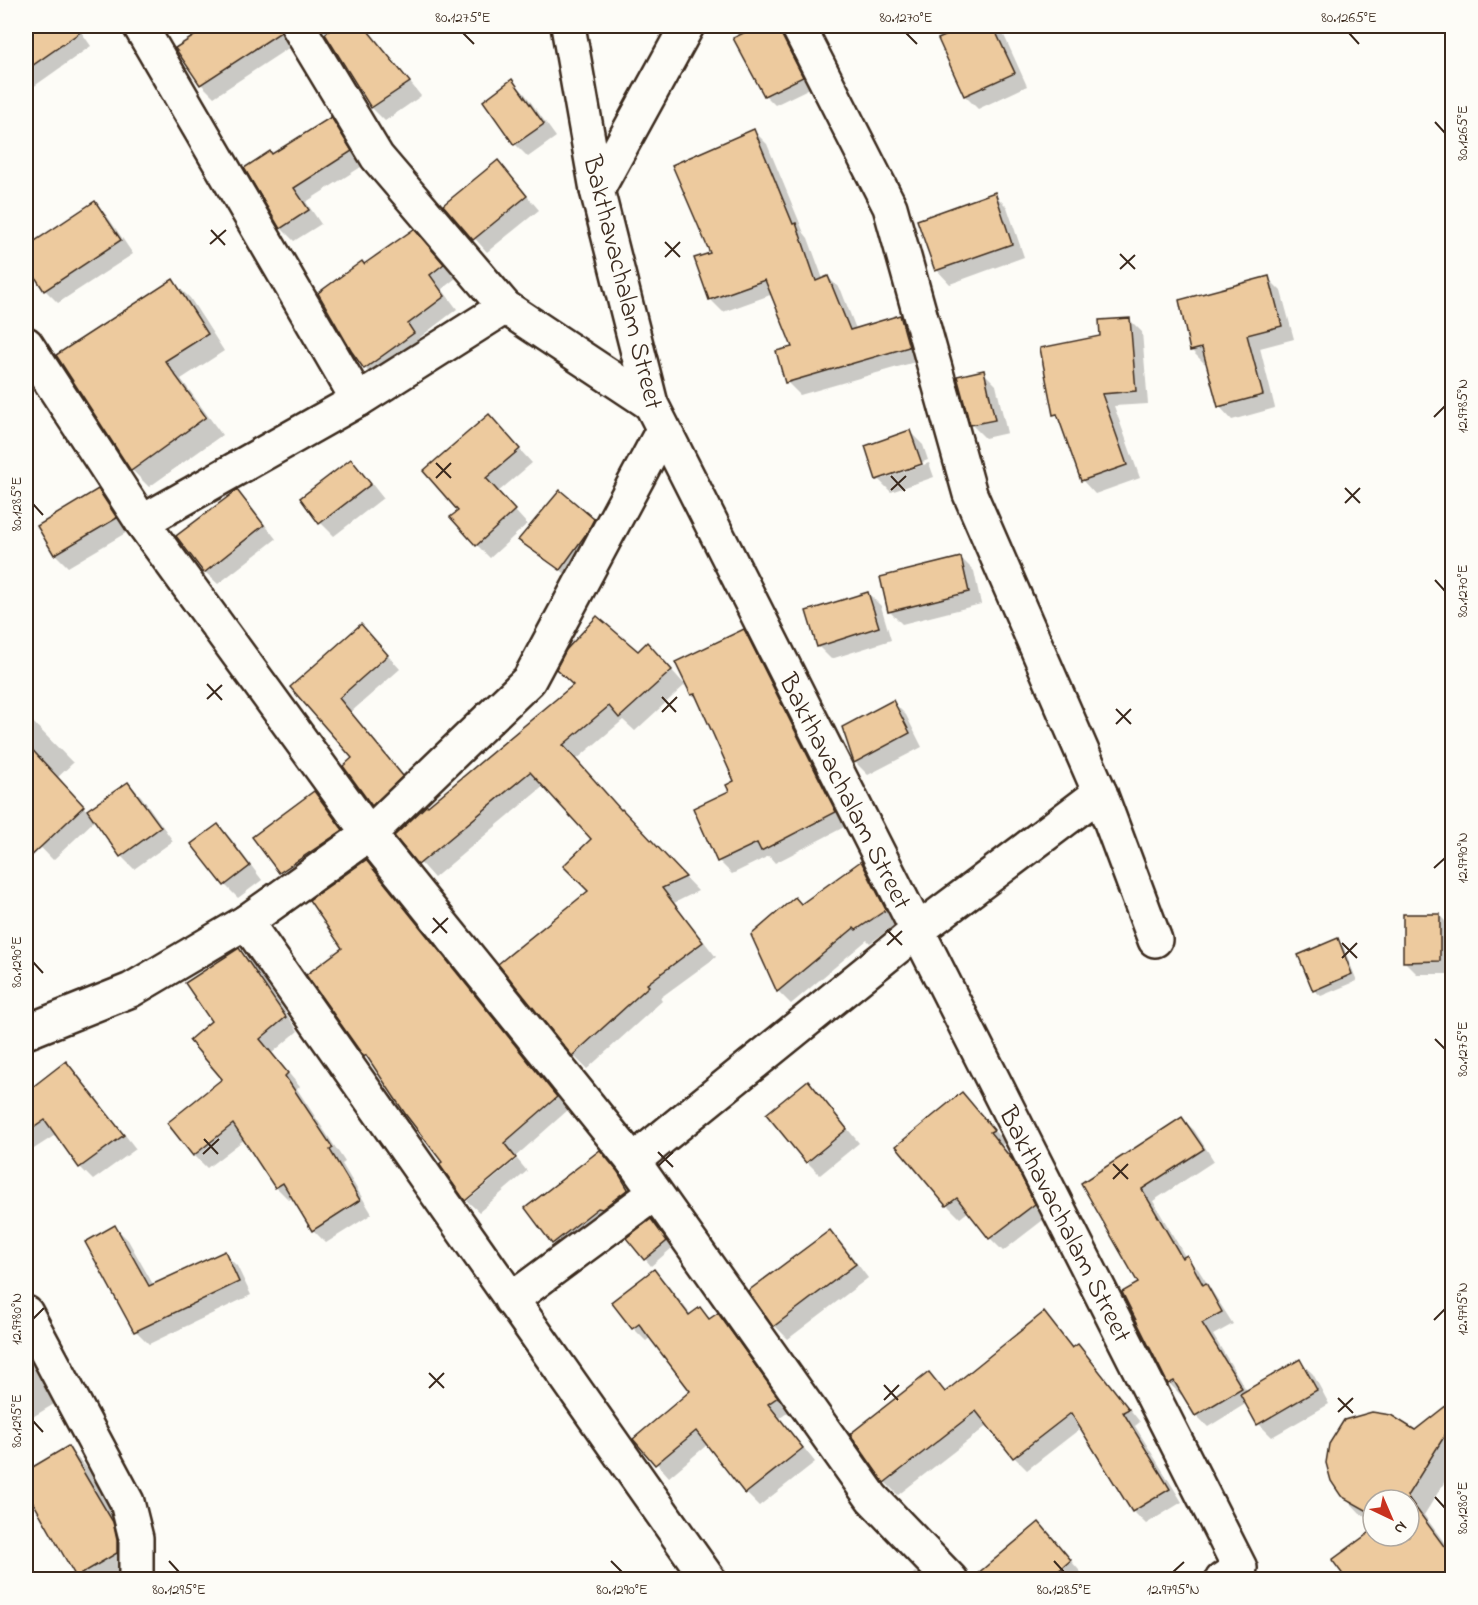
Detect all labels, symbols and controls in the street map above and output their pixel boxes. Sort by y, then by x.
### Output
text: 80.1275°E [435,7,491,29]
text: 80.1270°E [879,7,933,29]
text: 80.1265°E [1321,7,1377,29]
text: 80.1265°E [1452,105,1474,161]
street label: Bakthavachalam Street [571,151,672,414]
text: 12.9785°N [1452,379,1474,433]
text: 80.1285°E [6,477,28,531]
text: 80.1270°E [1452,564,1474,618]
street label: Bakthavachalam Street [767,666,920,917]
text: 12.9790°N [1452,832,1474,884]
text: 80.1290°E [6,936,28,988]
text: 80.1275°E [1452,1021,1474,1077]
street label: Bakthavachalam Street [987,1099,1140,1350]
text: 12.9795°N [1452,1282,1474,1336]
text: 12.9780°N [6,1293,28,1345]
text: 80.1295°E [6,1394,28,1448]
text: 80.1280°E [1452,1482,1474,1534]
north arrow [1361,1488,1421,1548]
text: N [1388,1515,1412,1540]
text: 80.1295°E [152,1579,206,1601]
text: 80.1290°E [596,1579,648,1601]
text: 80.1285°E [1037,1579,1091,1601]
text: 12.9795°N [1146,1579,1200,1601]

